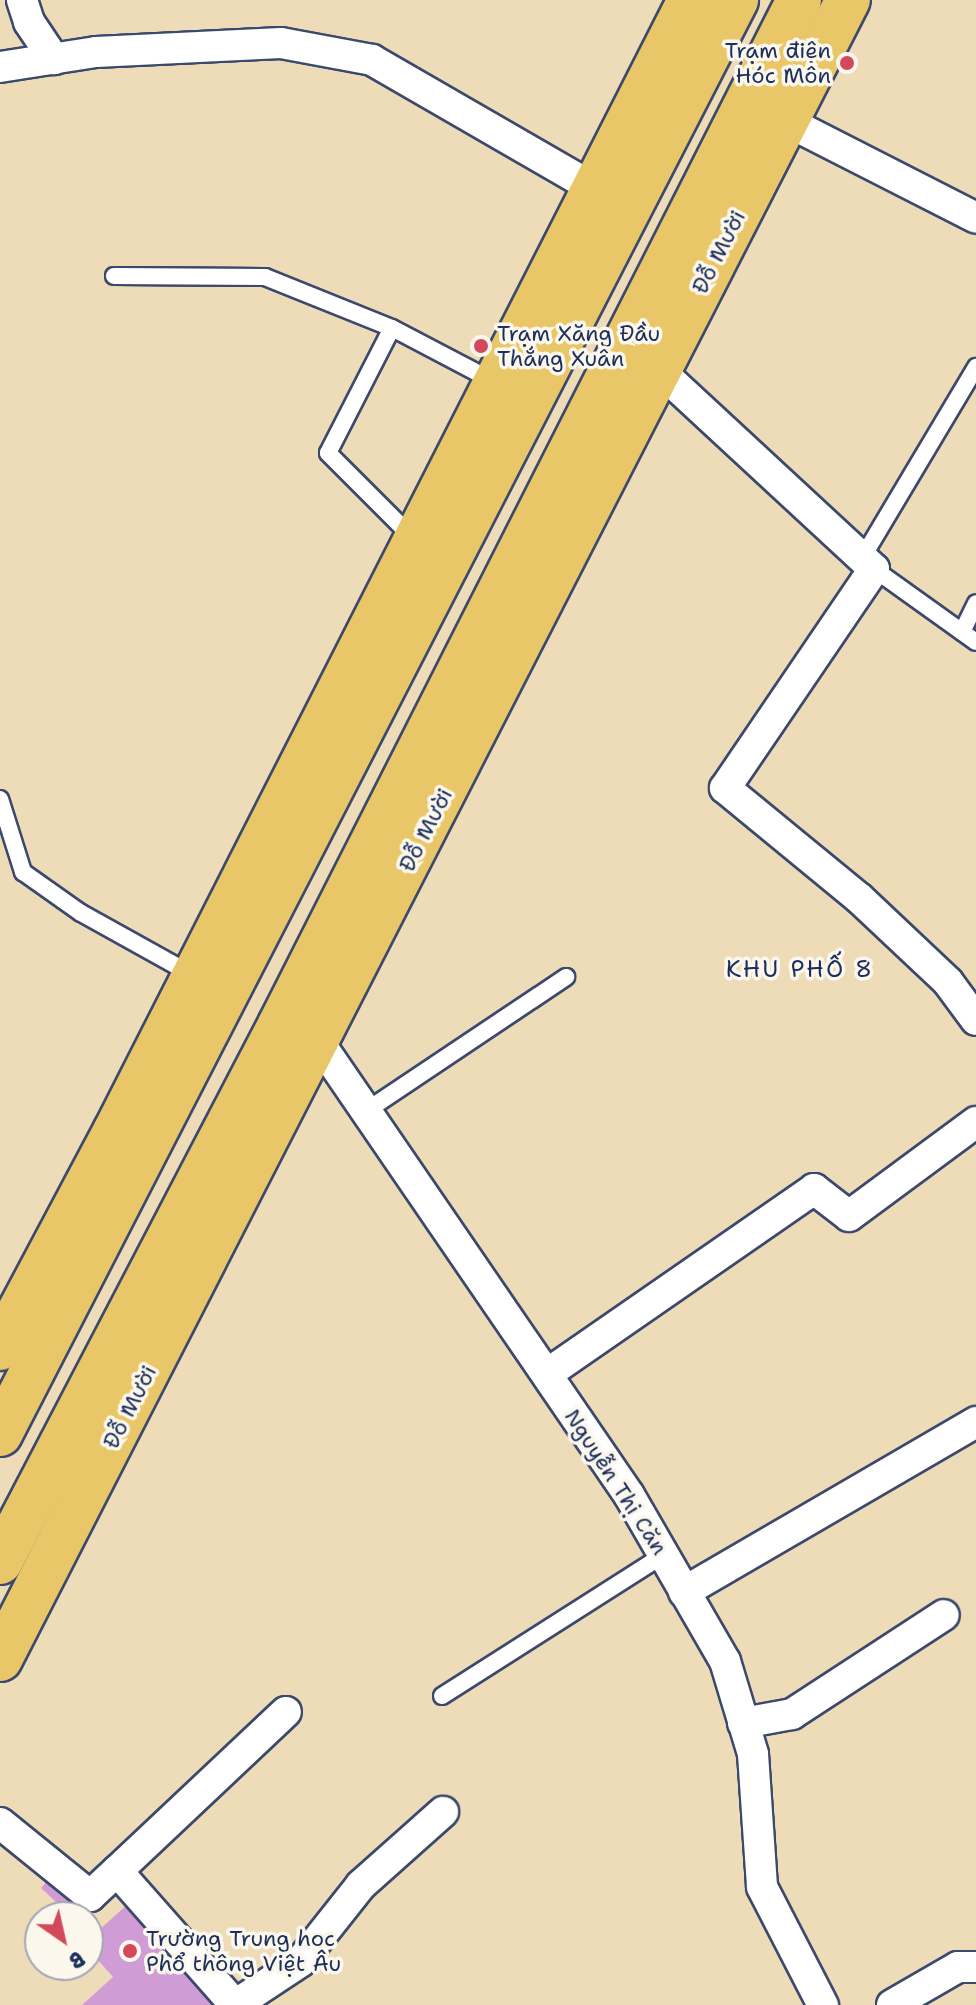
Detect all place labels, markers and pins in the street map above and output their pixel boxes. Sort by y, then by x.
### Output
place label: Trạm điện Hóc Môn [725,37,831,88]
marker: Trạm điện Hóc Môn [838,54,856,72]
place label: Trạm Xăng Đầu Thắng Xuân [497,320,660,372]
marker: Trạm Xăng Đầu Thắng Xuân [472,337,490,355]
place label: Trường Trung học Phổ thông Việt Âu [146,1925,341,1976]
marker: Trường Trung học Phổ thông Việt Âu [121,1942,139,1960]

